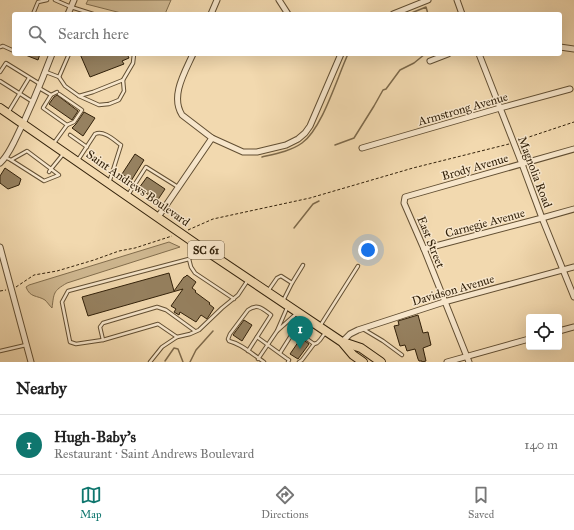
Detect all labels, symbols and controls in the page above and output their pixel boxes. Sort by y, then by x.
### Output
search box [12,12,562,56]
icon: search [26,23,48,45]
text: Search here [58,25,129,43]
street label: Armstrong Avenue [416,90,510,130]
street label: Magnolia Road [514,134,555,210]
street label: Saint Andrews Boulevard [83,147,193,229]
street label: Brody Avenue [440,151,510,183]
street label: Carnegie Avenue [444,206,527,241]
street label: East Street [414,214,448,271]
your location [358,240,378,260]
road number: SC 61 [188,241,224,259]
street label: Davidson Avenue [410,272,496,308]
map controls [526,314,562,350]
button: locate [526,314,562,350]
pin: 1 [287,316,313,349]
text: Nearby [16,378,67,399]
text: Hugh-Baby's [54,428,136,446]
text: 1 [26,437,32,453]
text: 140 m [524,437,558,453]
text: Restaurant · Saint Andrews Boulevard [54,446,254,462]
tab: Map [80,484,102,521]
tab: Directions [261,484,309,521]
tab: Saved [468,484,494,521]

